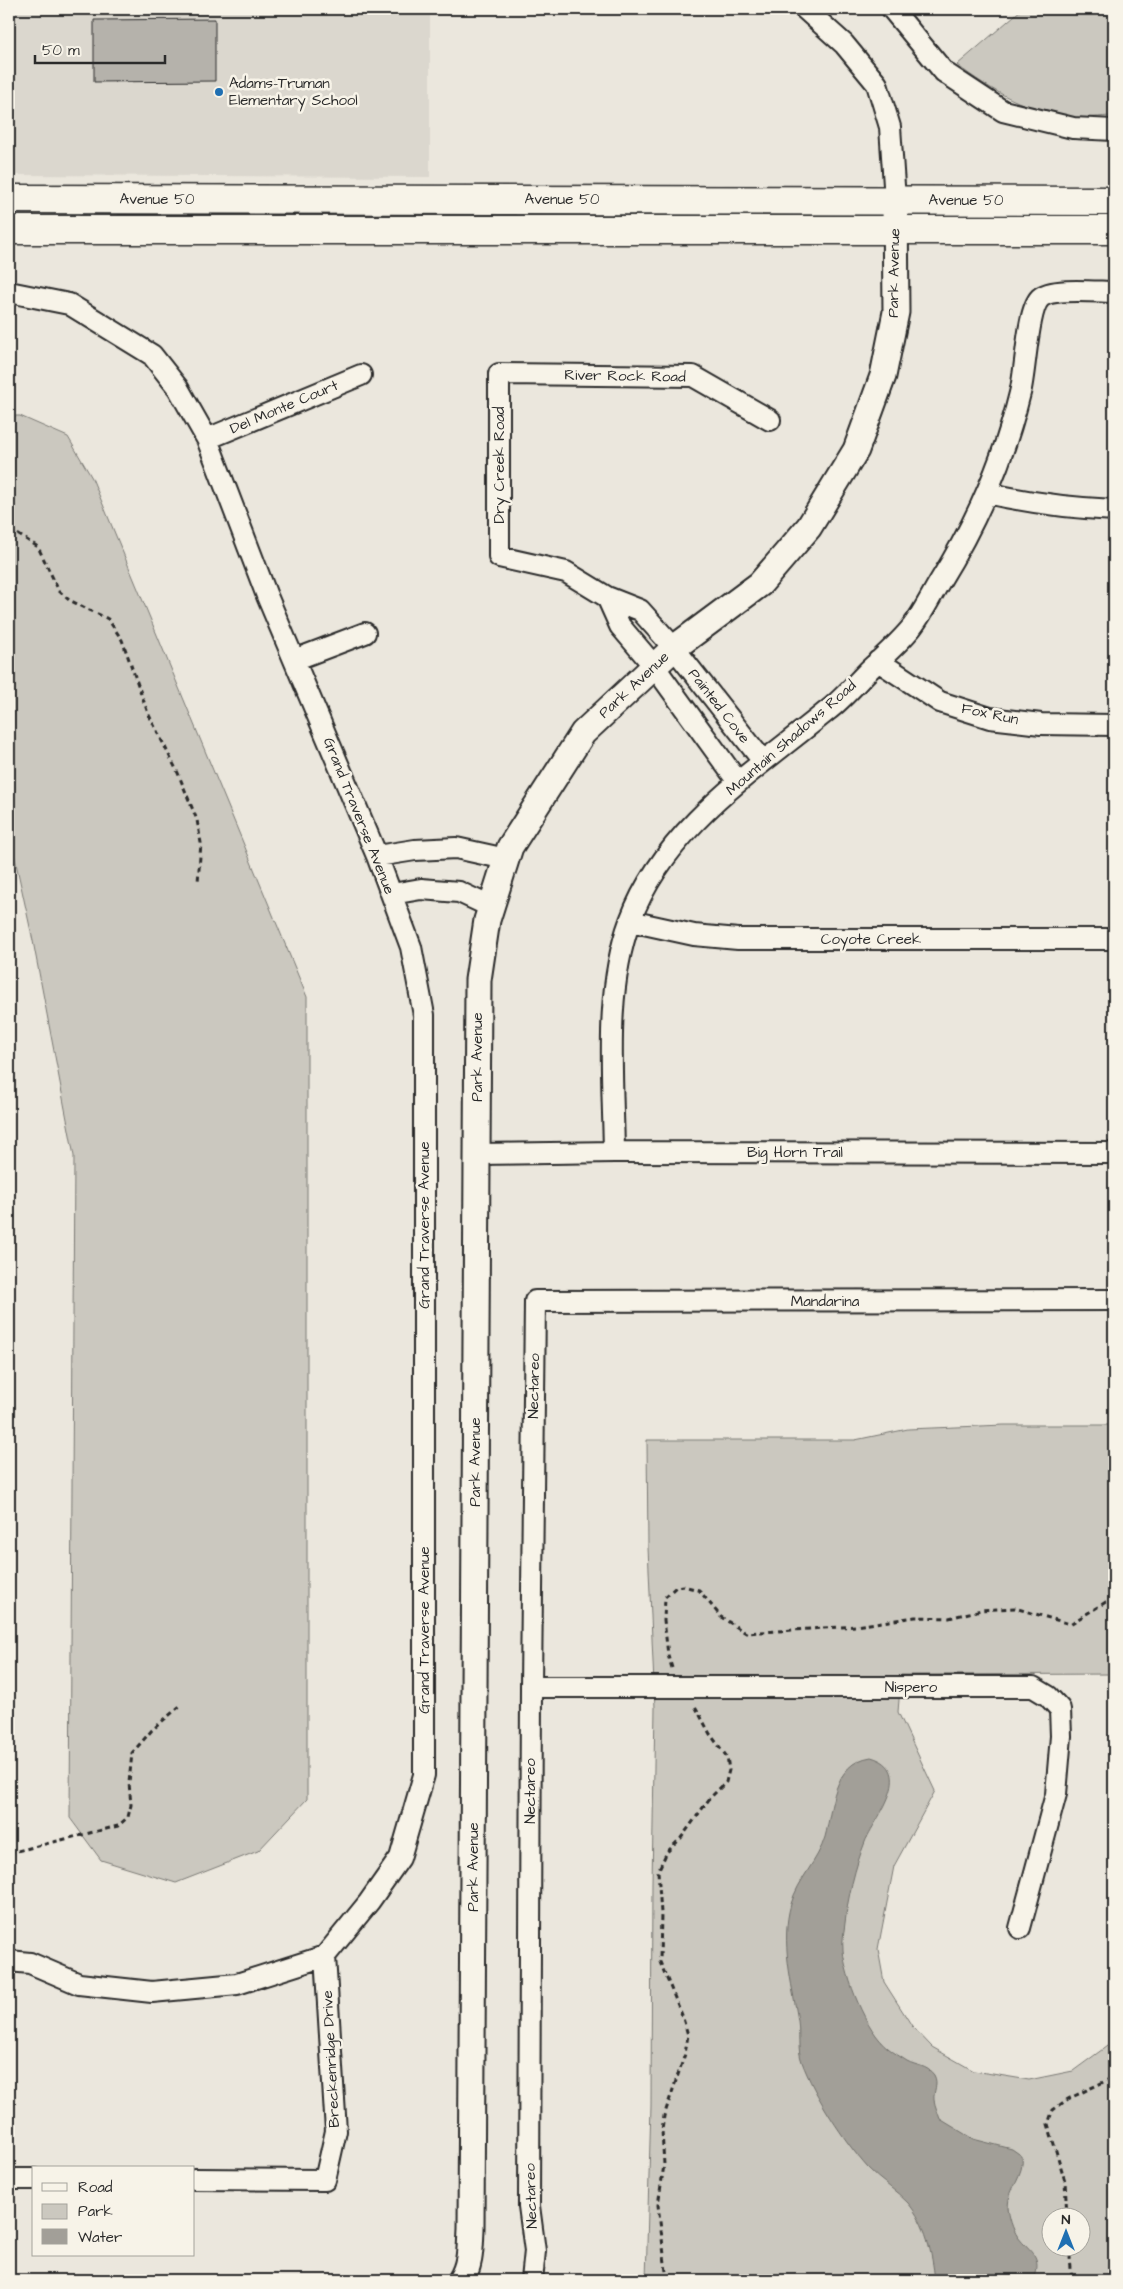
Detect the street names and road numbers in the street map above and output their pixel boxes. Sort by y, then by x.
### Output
street label: Avenue 50 [120,189,195,210]
street label: Avenue 50 [525,189,600,210]
street label: Avenue 50 [929,190,1004,211]
street label: Park Avenue [883,228,905,318]
street label: River Rock Road [564,364,686,388]
street label: Del Monte Court [227,375,341,439]
street label: Dry Creek Road [489,406,511,524]
street label: Park Avenue [594,647,674,723]
street label: Painted Cove [683,664,755,748]
street label: Mountain Shadows Road [721,675,861,801]
street label: Fox Run [960,698,1021,730]
street label: Grand Traverse Avenue [318,735,400,897]
street label: Coyote Creek [821,929,921,951]
street label: Park Avenue [467,1012,488,1102]
street label: Grand Traverse Avenue [414,1141,435,1309]
street label: Big Horn Trail [747,1142,843,1164]
street label: Mandarina [791,1291,860,1312]
street label: Nectareo [523,1352,545,1419]
street label: Park Avenue [465,1417,486,1507]
street label: Grand Traverse Avenue [414,1546,435,1714]
street label: Nispero [885,1677,938,1698]
street label: Nectareo [520,1758,541,1824]
street label: Park Avenue [463,1822,484,1912]
street label: Breckenridge Drive [317,1990,346,2128]
street label: Nectareo [519,2162,543,2229]

